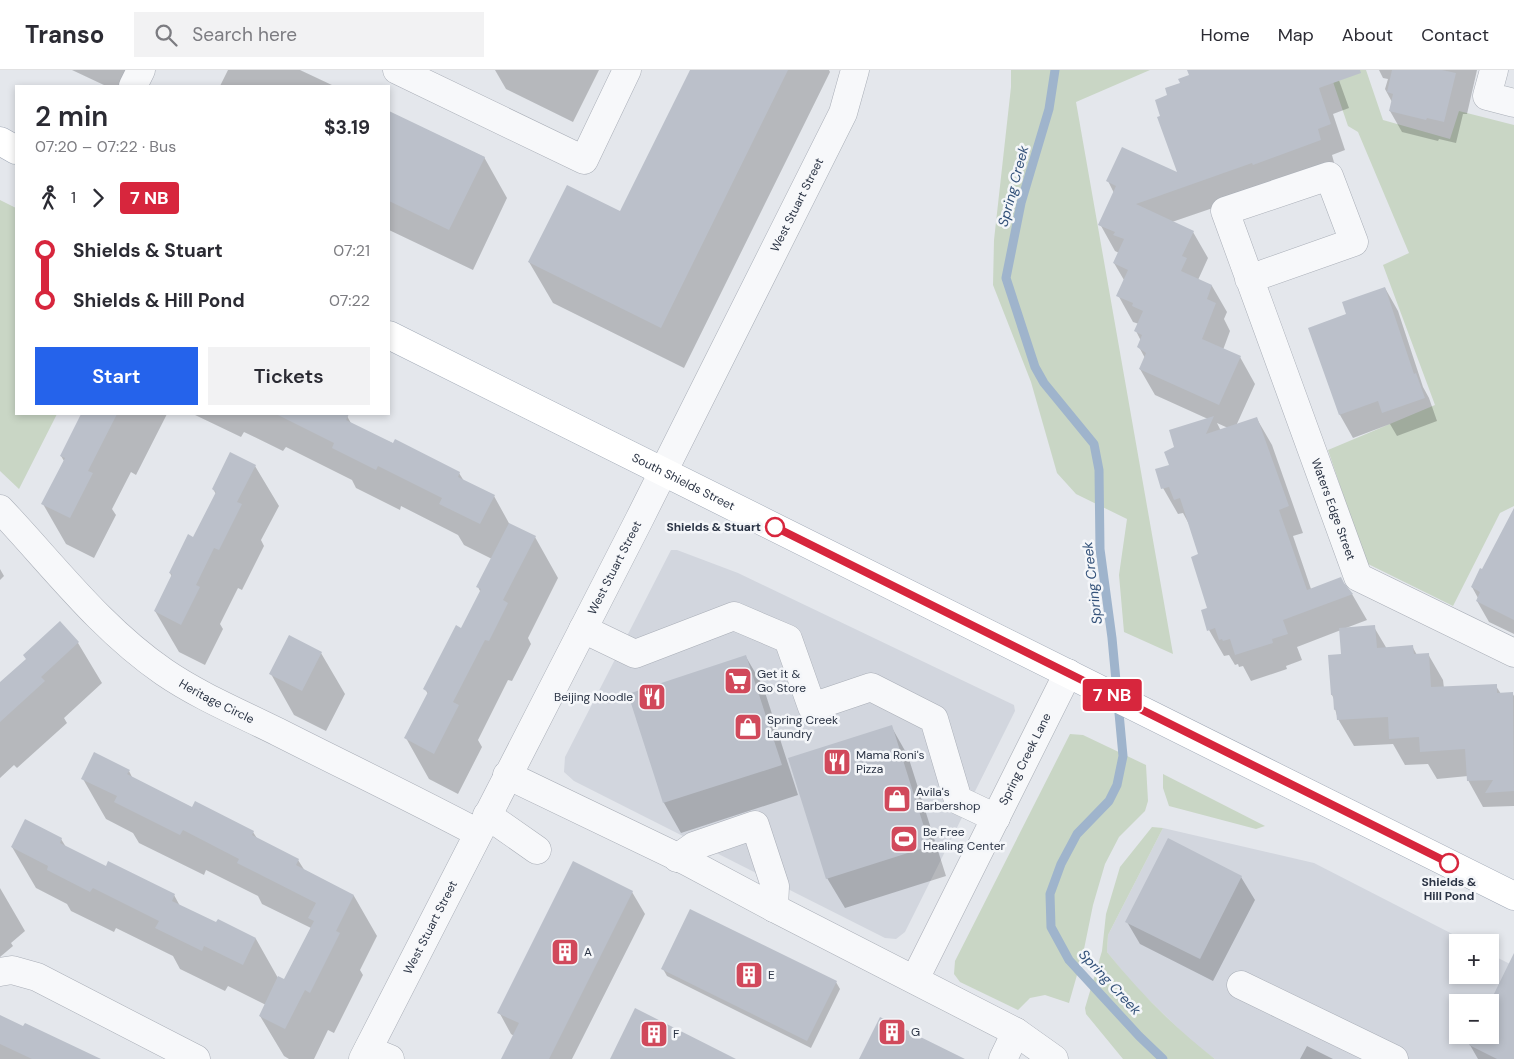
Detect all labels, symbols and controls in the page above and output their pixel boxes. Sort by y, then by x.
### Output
search box [134,12,484,57]
text: Transo [25,19,104,50]
icon: search [152,21,180,49]
text: Search here [192,22,297,47]
text: Home [1200,23,1250,47]
text: Map [1278,23,1314,47]
text: About [1342,23,1393,47]
text: Contact [1421,23,1489,47]
text: 2 min [35,98,108,135]
text: $3.19 [324,115,370,140]
text: 07:20 – 07:22 · Bus [35,136,176,157]
water label: Spring Creek [994,143,1033,229]
street label: West Stuart Street [767,155,827,255]
icon: walk [35,184,63,212]
icon: forward [84,184,112,212]
text: 7 NB [130,186,169,210]
text: 1 [71,187,76,208]
text: Shields & Stuart [73,238,223,263]
text: 07:21 [333,240,370,261]
text: Shields & Hill Pond [73,288,245,313]
text: 07:22 [329,290,370,311]
button: Start [35,347,198,405]
button: Tickets [208,347,370,405]
street label: South Shields Street [629,449,738,514]
street label: Waters Edge Street [1308,456,1359,563]
marker: Shields & Stuart [765,517,785,537]
street label: West Stuart Street [584,518,645,617]
place label: Shields & Stuart [666,519,761,535]
water label: Spring Creek [1078,540,1106,625]
supermarket icon: Get it & Go Store [723,666,753,696]
place label: Get it & Go Store [757,666,806,696]
street label: Heritage Circle [176,675,257,727]
line badge: 7 NB [1077,679,1147,711]
restaurant icon: Beijing Noodle [637,682,667,712]
text: 7 NB [1093,683,1131,707]
place label: Beijing Noodle [554,689,633,705]
street label: Spring Creek Lane [995,710,1055,808]
shop icon: Spring Creek Laundry [733,712,763,742]
place label: Spring Creek Laundry [767,712,838,742]
restaurant icon: Mama Roni's Pizza [822,747,852,777]
place label: Mama Roni's Pizza [856,747,925,777]
shop icon: Avila's Barbershop [882,784,912,814]
place label: Avila's Barbershop [916,784,981,814]
sports icon: Be Free Healing Center [889,824,919,854]
place label: Be Free Healing Center [923,824,1006,854]
marker: Shields & Hill Pond [1439,853,1459,873]
place label: Shields & Hill Pond [1422,874,1477,904]
street label: West Stuart Street [400,877,461,977]
map controls [1449,934,1499,1044]
button: + [1449,934,1499,984]
building icon: A [550,937,580,967]
place label: A [584,944,592,960]
water label: Spring Creek [1075,945,1146,1019]
building icon: E [734,960,764,990]
place label: E [768,967,775,983]
button: − [1449,994,1499,1044]
building icon: G [877,1017,907,1047]
building icon: F [639,1019,669,1049]
place label: G [911,1024,920,1040]
place label: F [673,1026,680,1042]

